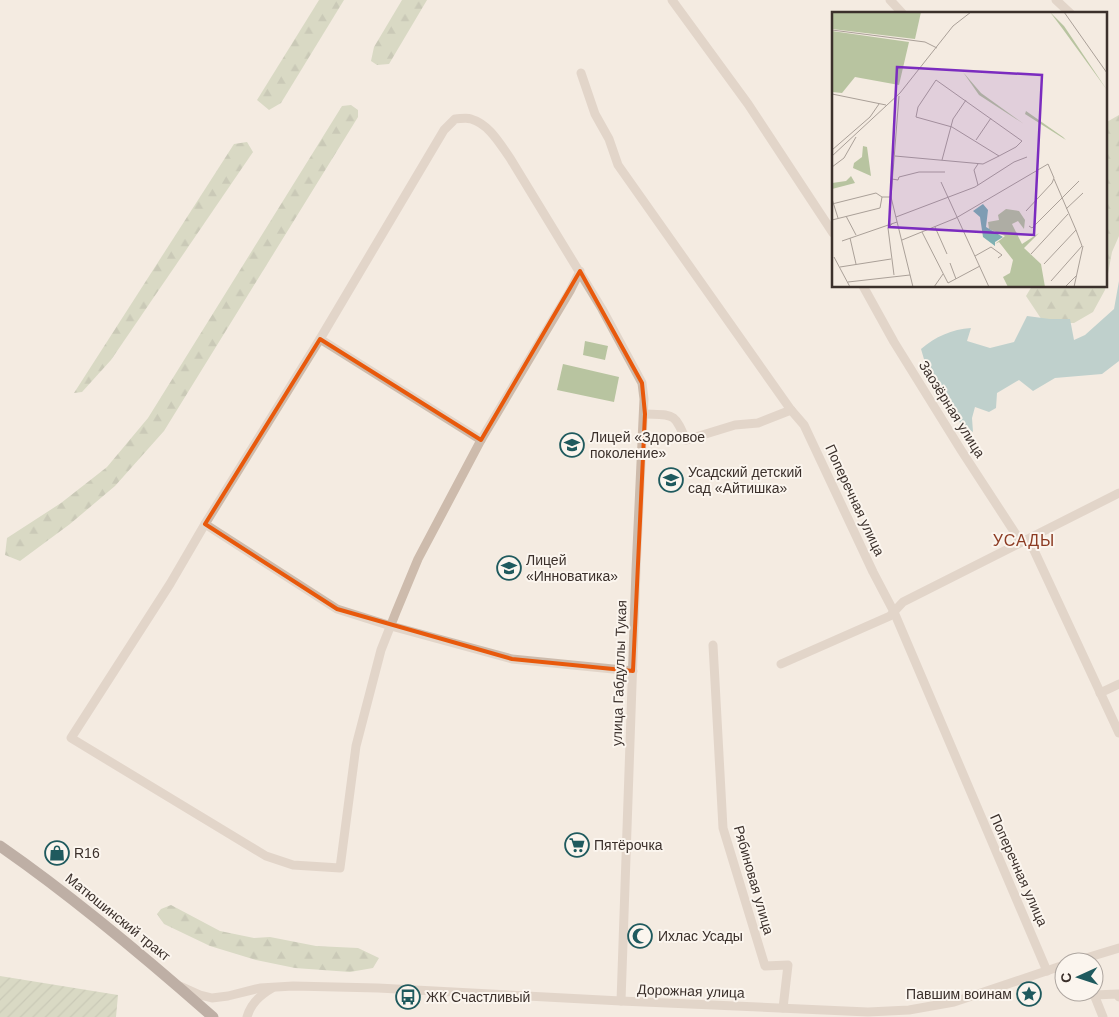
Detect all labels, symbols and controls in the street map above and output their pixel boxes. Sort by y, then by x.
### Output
inset map [832,12,1106,288]
street label: Заозёрная улица [916,358,988,461]
place label: Лицей «Здоровое поколение» [590,429,705,461]
school or university icon: Лицей «Здоровое поколение» [559,432,585,458]
street label: Поперечная улица [822,442,888,558]
place label: Усадский детский сад «Айтишка» [688,464,802,496]
school or university icon: Усадский детский сад «Айтишка» [658,467,684,493]
district label: УСАДЫ [993,532,1055,549]
place label: Лицей «Инноватика» [526,552,618,584]
school or university icon: Лицей «Инноватика» [496,555,522,581]
street label: улица Габдуллы Тукая [608,600,630,746]
street label: Поперечная улица [987,811,1051,929]
street label: Рябиновая улица [731,824,777,937]
supermarket icon: Пятёрочка [564,832,590,858]
place label: Пятёрочка [594,837,663,853]
shop icon: R16 [44,840,70,866]
place label: R16 [74,845,100,861]
street label: Матюшинский тракт [62,870,174,965]
mosque icon: Ихлас Усады [627,923,653,949]
place label: Ихлас Усады [658,928,743,944]
north arrow [1054,952,1104,1002]
text: С [1058,972,1074,983]
street label: Дорожная улица [637,981,745,1001]
place icon: Павшим воинам [1016,981,1042,1007]
bus stop icon: ЖК Счастливый [395,984,421,1010]
place label: Павшим воинам [906,986,1012,1002]
place label: ЖК Счастливый [426,989,530,1005]

